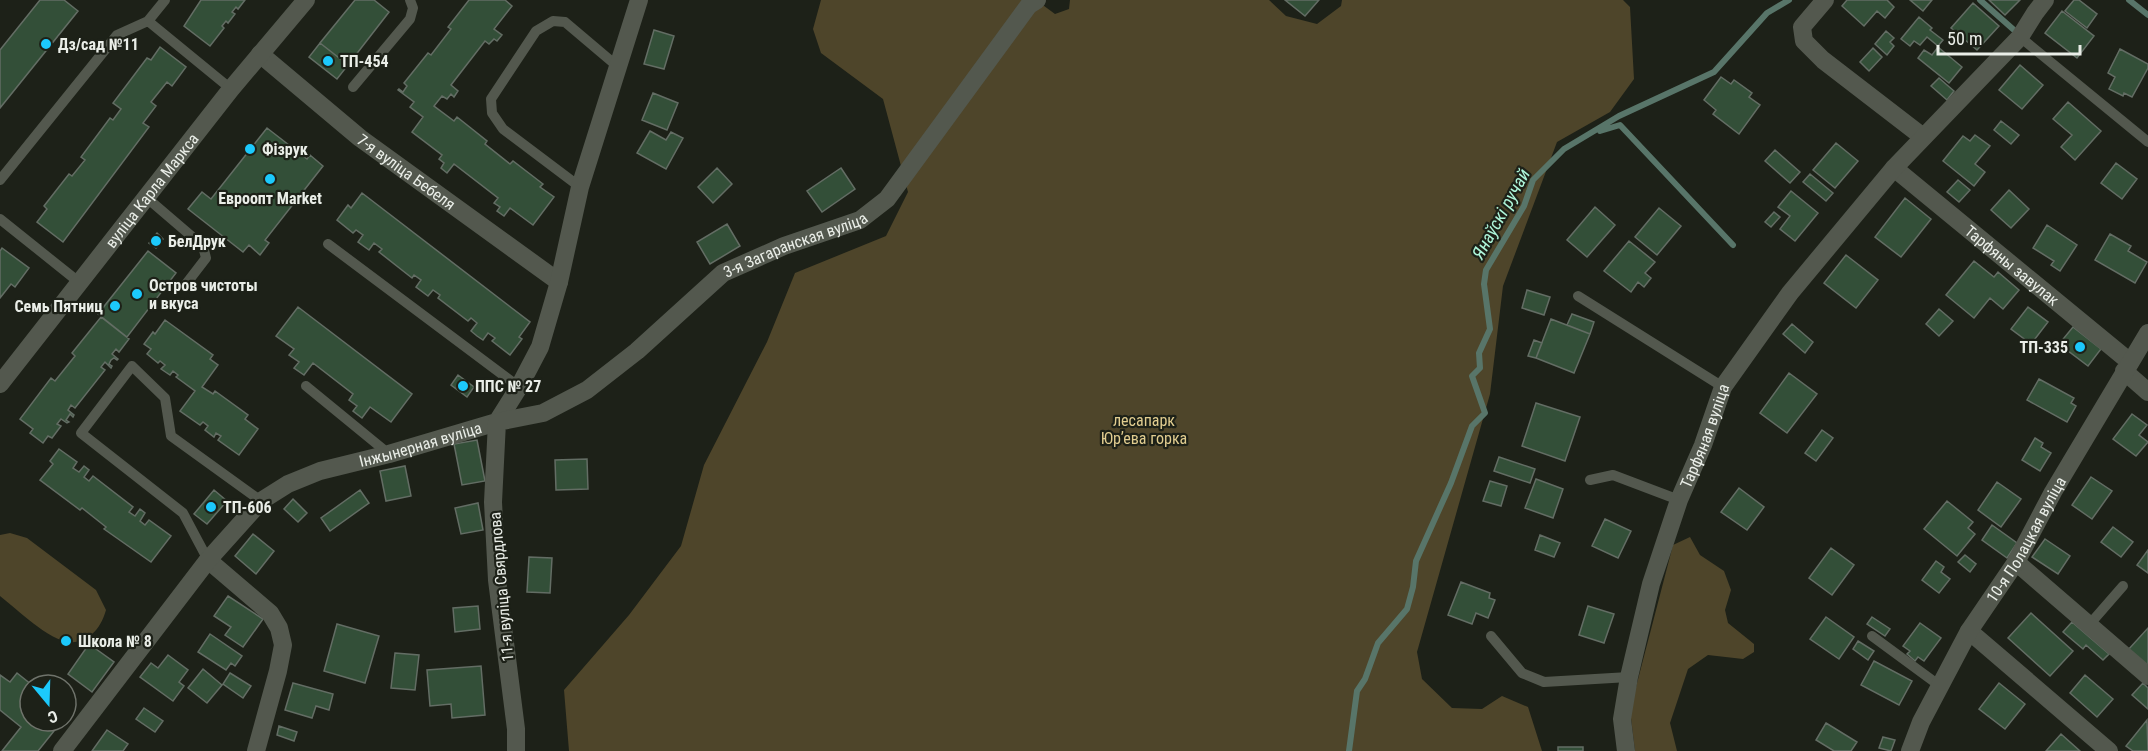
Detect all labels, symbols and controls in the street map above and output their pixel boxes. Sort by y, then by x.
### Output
scale bar [1938,18,2080,56]
text: 50 m [1947,28,1982,49]
place label: Дз/сад №11 [58,35,139,54]
marker: Дз/сад №11 [39,37,53,51]
place label: ТП-454 [340,52,389,71]
marker: ТП-454 [321,54,335,68]
street label: вуліца Карла Маркса [101,130,203,252]
street label: 7-я вуліца Бебеля [353,130,459,214]
place label: Фізрук [262,140,308,159]
marker: Фізрук [243,142,257,156]
water label: Янаўскі ручай [1467,165,1534,263]
marker: Евроопт Market [263,172,277,186]
place label: Евроопт Market [218,189,322,208]
street label: 3-я Загаранская вуліца [720,209,872,282]
street label: Тарфяны завулак [1961,221,2063,310]
place label: БелДрук [168,232,226,251]
marker: БелДрук [149,234,163,248]
place label: Остров чистоты и вкуса [149,276,258,313]
marker: Остров чистоты и вкуса [130,287,144,301]
place label: Семь Пятниц [14,297,103,316]
marker: Семь Пятниц [108,299,122,313]
place label: ТП-335 [2019,338,2068,357]
marker: ТП-335 [2073,340,2087,354]
place label: ППС № 27 [475,377,541,396]
marker: ППС № 27 [456,379,470,393]
street label: Тарфяная вуліца [1676,381,1733,491]
park label: лесапарк Юрʼева горка [1101,411,1187,448]
street label: Інжынерная вуліца [357,418,484,471]
street label: 10-я Полацкая вуліца [1982,473,2070,606]
place label: ТП-606 [223,498,272,517]
marker: ТП-606 [204,500,218,514]
street label: 11-я вуліца Свярдлова [485,511,518,663]
place label: Школа № 8 [78,632,152,651]
marker: Школа № 8 [59,634,73,648]
north arrow [18,673,78,733]
text: С [45,706,60,727]

